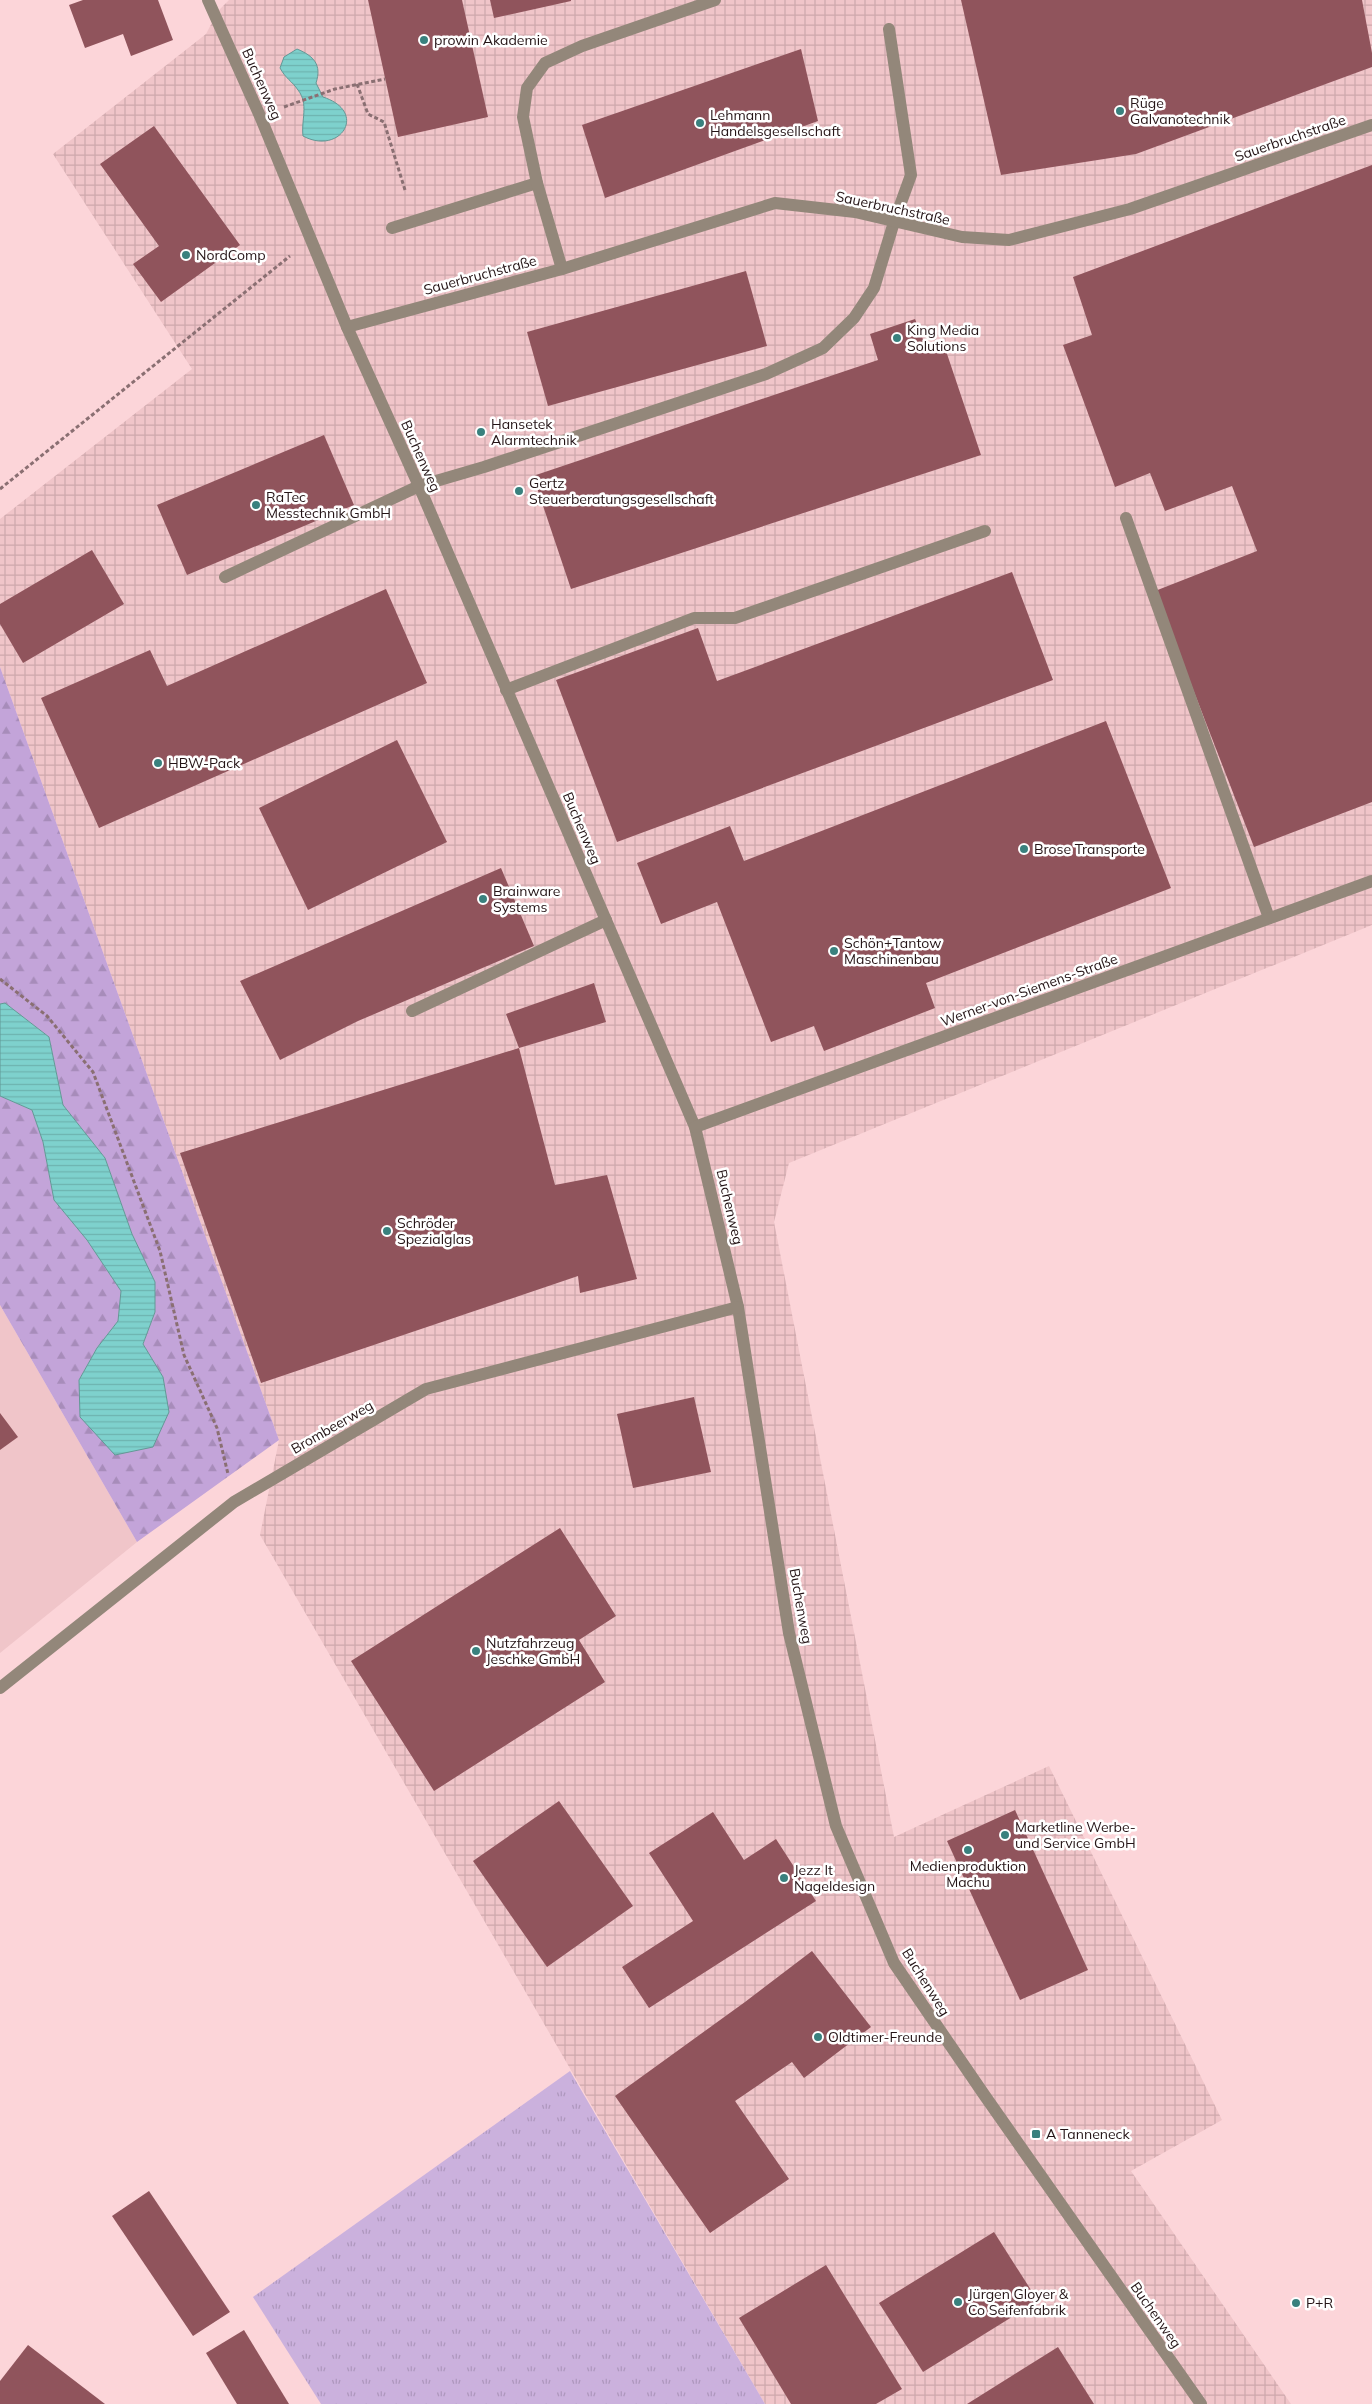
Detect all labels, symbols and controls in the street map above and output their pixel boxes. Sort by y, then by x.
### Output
place label: prowin Akademie [434,31,548,49]
marker: prowin Akademie [418,34,430,46]
street label: Buchenweg [238,45,286,123]
place label: Rüge Galvanotechnik [1130,94,1231,128]
marker: Rüge Galvanotechnik [1114,105,1126,117]
place label: Lehmann Handelsgesellschaft [710,106,841,140]
street label: Sauerbruchstraße [1232,111,1348,165]
marker: Lehmann Handelsgesellschaft [694,117,706,129]
street label: Sauerbruchstraße [834,187,952,229]
place label: NordComp [196,246,266,264]
marker: NordComp [180,249,192,261]
street label: Sauerbruchstraße [422,251,538,299]
place label: King Media Solutions [907,321,979,355]
marker: King Media Solutions [891,332,903,344]
place label: Hansetek Alarmtechnik [491,415,578,449]
street label: Buchenweg [397,417,445,495]
marker: Hansetek Alarmtechnik [475,426,487,438]
place label: Gertz Steuerberatungsgesellschaft [529,474,714,508]
marker: Gertz Steuerberatungsgesellschaft [513,485,525,497]
place label: RaTec Messtechnik GmbH [266,488,391,522]
marker: RaTec Messtechnik GmbH [250,499,262,511]
place label: HBW-Pack [168,754,241,772]
marker: HBW-Pack [152,757,164,769]
street label: Buchenweg [559,789,605,867]
place label: Brose Transporte [1034,840,1145,858]
marker: Brose Transporte [1018,843,1030,855]
place label: Brainware Systems [493,882,560,916]
marker: Brainware Systems [477,893,489,905]
place label: Schön+Tantow Maschinenbau [844,934,941,968]
marker: Schön+Tantow Maschinenbau [828,945,840,957]
street label: Werner-von-Siemens-Straße [938,950,1120,1030]
street label: Buchenweg [713,1168,747,1246]
place label: Schröder Spezialglas [397,1214,471,1248]
marker: Schröder Spezialglas [381,1225,393,1237]
street label: Brombeerweg [288,1396,376,1458]
street label: Buchenweg [785,1567,817,1645]
place label: Nutzfahrzeug Jeschke GmbH [486,1634,580,1668]
marker: Nutzfahrzeug Jeschke GmbH [470,1645,482,1657]
place label: Marketline Werbe- und Service GmbH [1015,1818,1136,1852]
marker: Marketline Werbe- und Service GmbH [999,1829,1011,1841]
marker: Medienproduktion Machu [962,1844,974,1856]
place label: Medienproduktion Machu [910,1857,1026,1891]
place label: Jezz It Nageldesign [794,1861,875,1895]
marker: Jezz It Nageldesign [778,1872,790,1884]
street label: Buchenweg [898,1945,954,2019]
place label: Oldtimer-Freunde [828,2028,942,2046]
marker: Oldtimer-Freunde [812,2031,824,2043]
place label: A Tanneneck [1046,2125,1131,2143]
marker: A Tanneneck [1030,2128,1042,2140]
street label: Buchenweg [1127,2278,1185,2352]
place label: Jürgen Gloyer & Co Seifenfabrik [968,2285,1069,2319]
place label: P+R [1306,2294,1334,2312]
marker: Jürgen Gloyer & Co Seifenfabrik [952,2296,964,2308]
marker: P+R [1290,2297,1302,2309]

